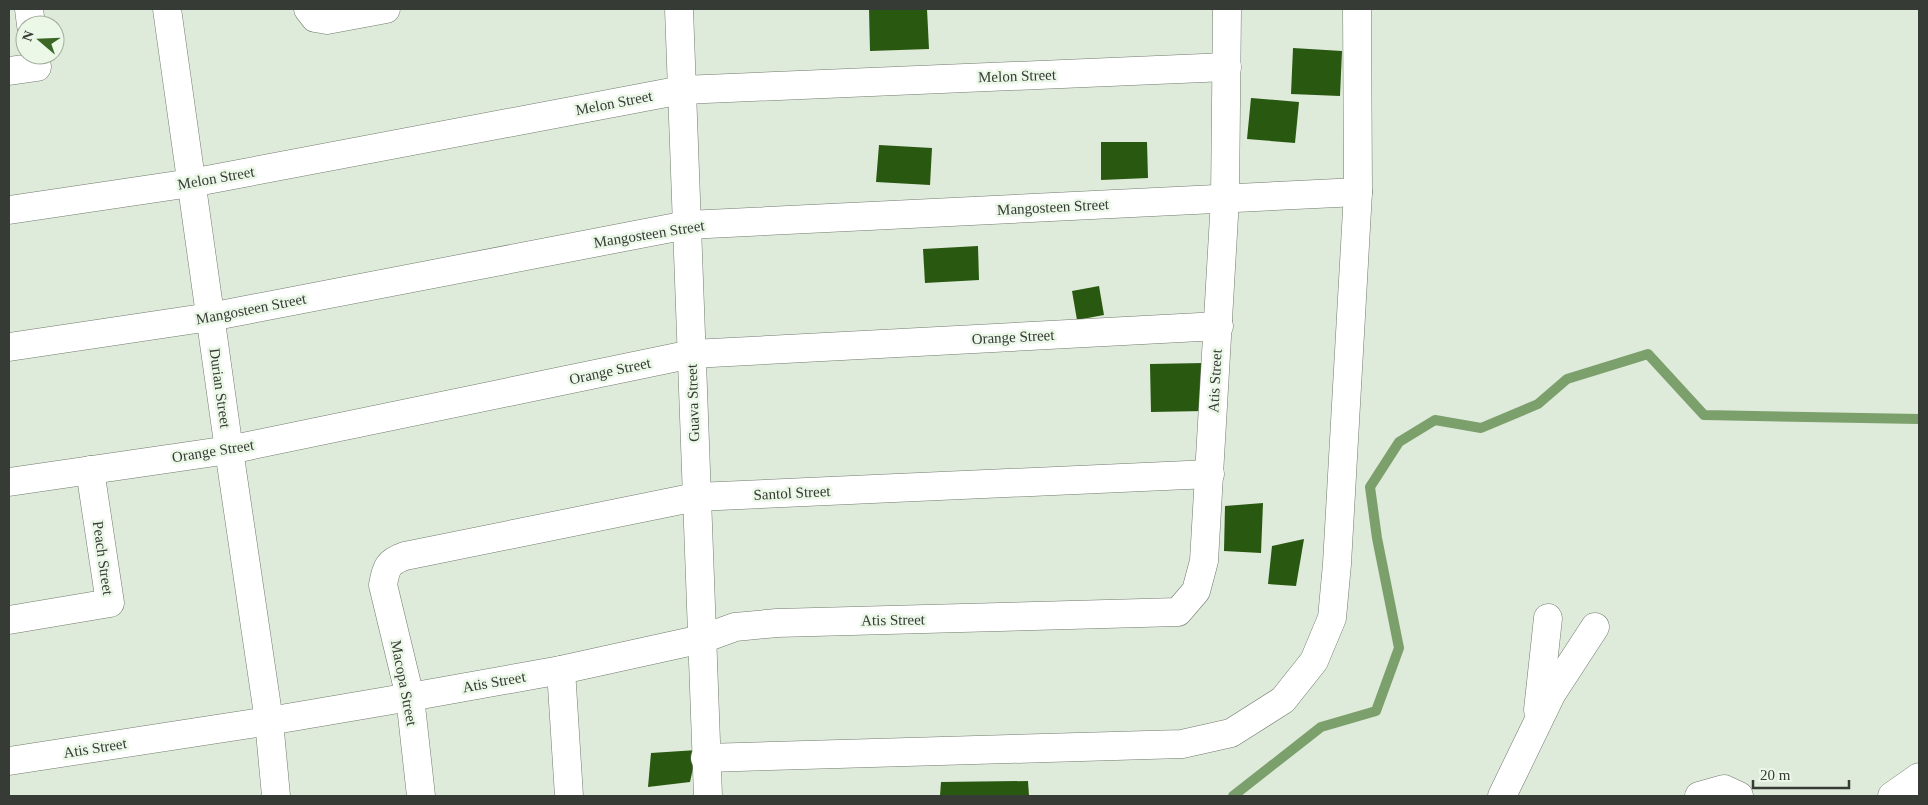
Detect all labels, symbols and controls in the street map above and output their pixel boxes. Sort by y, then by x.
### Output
north arrow [15,15,65,65]
text: N [19,29,37,43]
street label: Melon Street [978,67,1057,85]
street label: Melon Street [574,88,655,118]
street label: Melon Street [176,163,257,193]
street label: Mangosteen Street [997,196,1110,218]
street label: Mangosteen Street [592,217,706,251]
street label: Mangosteen Street [194,290,308,328]
street label: Orange Street [971,327,1056,347]
street label: Durian Street [206,347,234,430]
street label: Atis Street [1205,348,1225,413]
street label: Orange Street [568,354,653,387]
street label: Guava Street [684,363,702,442]
street label: Orange Street [171,436,256,465]
street label: Santol Street [753,483,832,503]
street label: Peach Street [90,520,116,597]
street label: Atis Street [861,611,926,629]
street label: Macopa Street [388,639,420,728]
street label: Atis Street [461,668,528,695]
street label: Atis Street [62,735,129,761]
scale bar [1753,758,1849,790]
text: 20 m [1760,767,1791,783]

